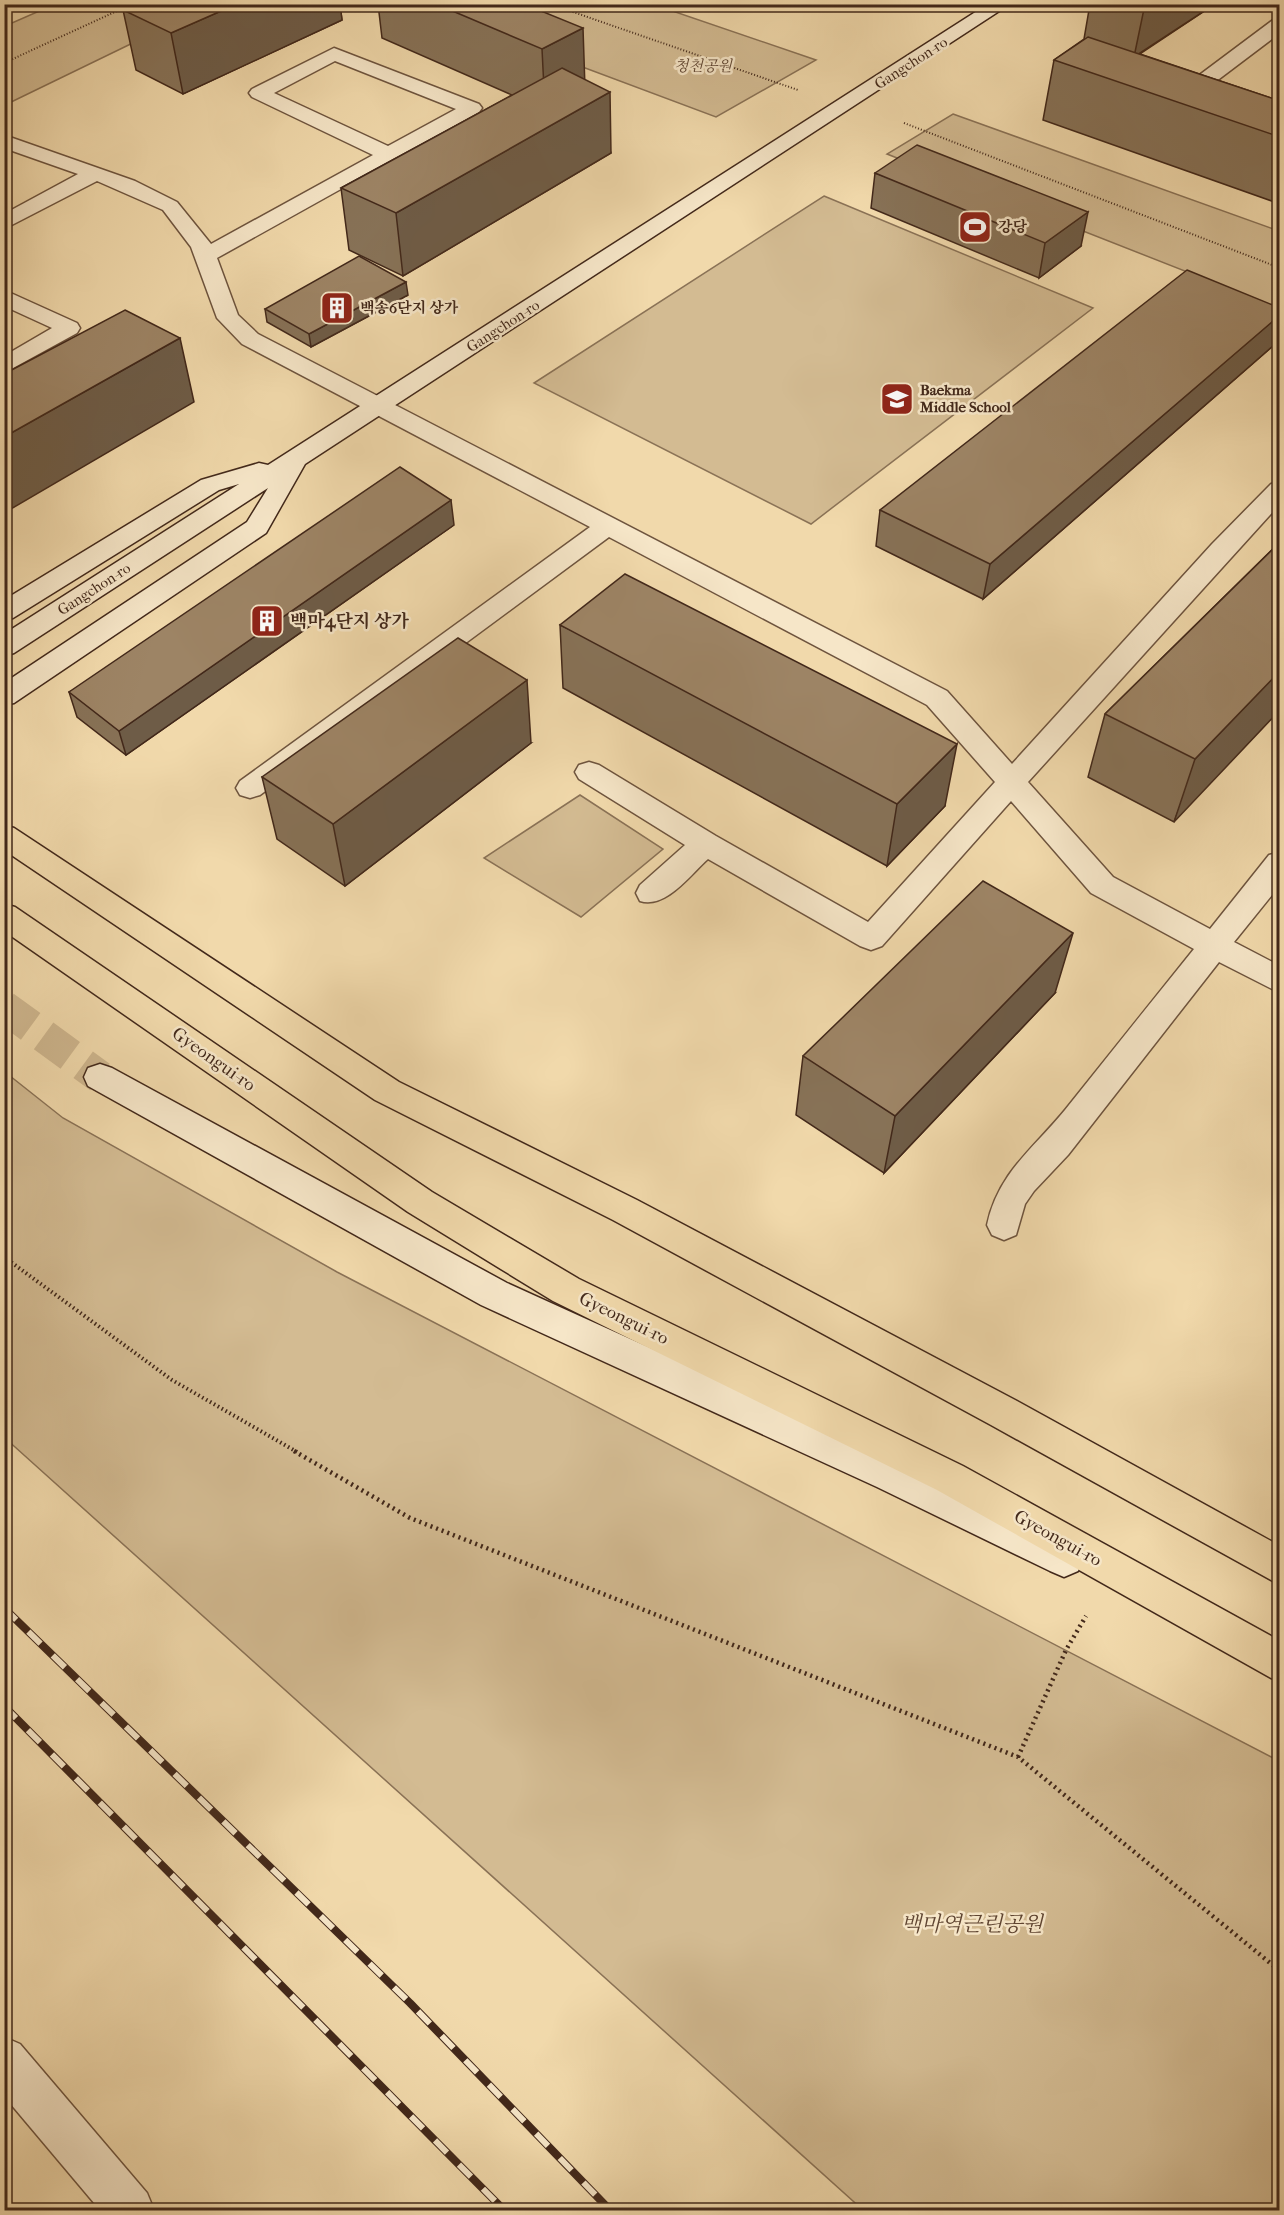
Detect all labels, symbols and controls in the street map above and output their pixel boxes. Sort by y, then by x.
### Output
street label: Gangchon-ro [871,33,951,93]
park label: 청천공원 [674,57,733,75]
sports icon: 강당 [957,209,993,245]
place label: 강당 [998,218,1027,236]
building icon: 백송6단지 상가 [319,290,355,326]
street label: Gangchon-ro [463,296,543,356]
place label: 백송6단지 상가 [360,299,459,317]
school or university icon: Baekma Middle School [879,381,915,417]
place label: Baekma Middle School [919,381,1012,416]
street label: Gangchon-ro [54,559,134,619]
building icon: 백마4단지 상가 [249,603,285,639]
place label: 백마4단지 상가 [290,611,409,632]
street label: Gyeongui-ro [168,1023,259,1096]
street label: Gyeongui-ro [576,1288,672,1349]
street label: Gyeongui-ro [1010,1506,1105,1571]
park label: 백마역근린공원 [901,1912,1045,1936]

